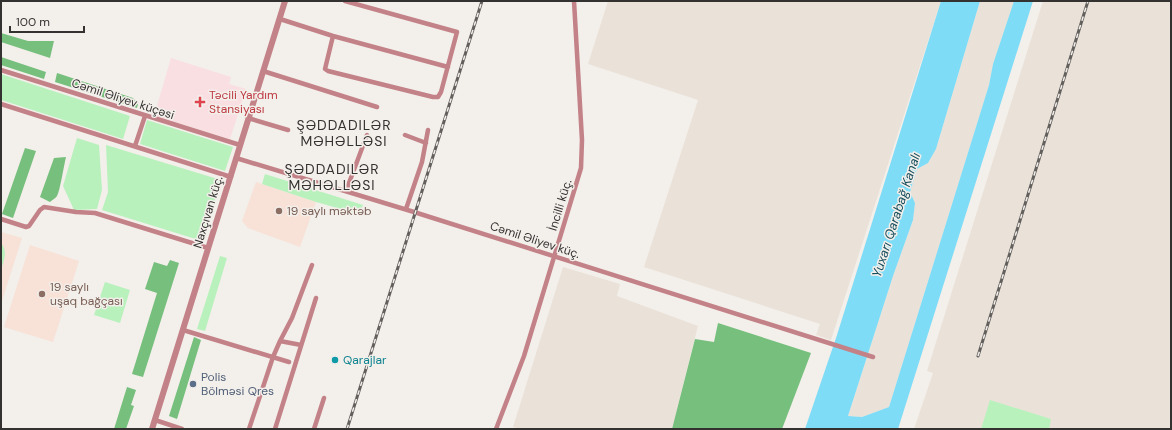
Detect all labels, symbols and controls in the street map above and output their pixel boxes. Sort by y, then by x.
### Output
scale bar [10,8,84,34]
text: 100 m [16,14,50,30]
street label: Cəmil Əliyev küçəsi [70,75,176,123]
place label: Təcili Yardım Stansiyası [209,87,278,117]
marker: Təcili Yardım Stansiyası [194,96,206,108]
district label: ŞƏDDADILƏR MƏHƏLLƏSI [297,116,391,150]
water label: Yuxarı Qarabağ Kanalı [868,150,924,280]
district label: ŞƏDDADILƏR MƏHƏLLƏSI [285,160,379,194]
street label: Naxçıvan küç. [189,174,227,250]
street label: İncilli küç. [545,177,575,233]
place label: 19 saylı məktəb [287,203,371,219]
marker: 19 saylı məktəb [274,206,284,216]
street label: Cəmil Əliyev küç. [488,218,582,262]
place label: 19 saylı uşaq bağçası [50,279,123,309]
marker: 19 saylı uşaq bağçası [37,289,47,299]
place label: Qarajlar [343,352,387,368]
marker: Qarajlar [330,355,340,365]
place label: Polis Bölməsi Qres [201,369,274,399]
marker: Polis Bölməsi Qres [188,379,198,389]

